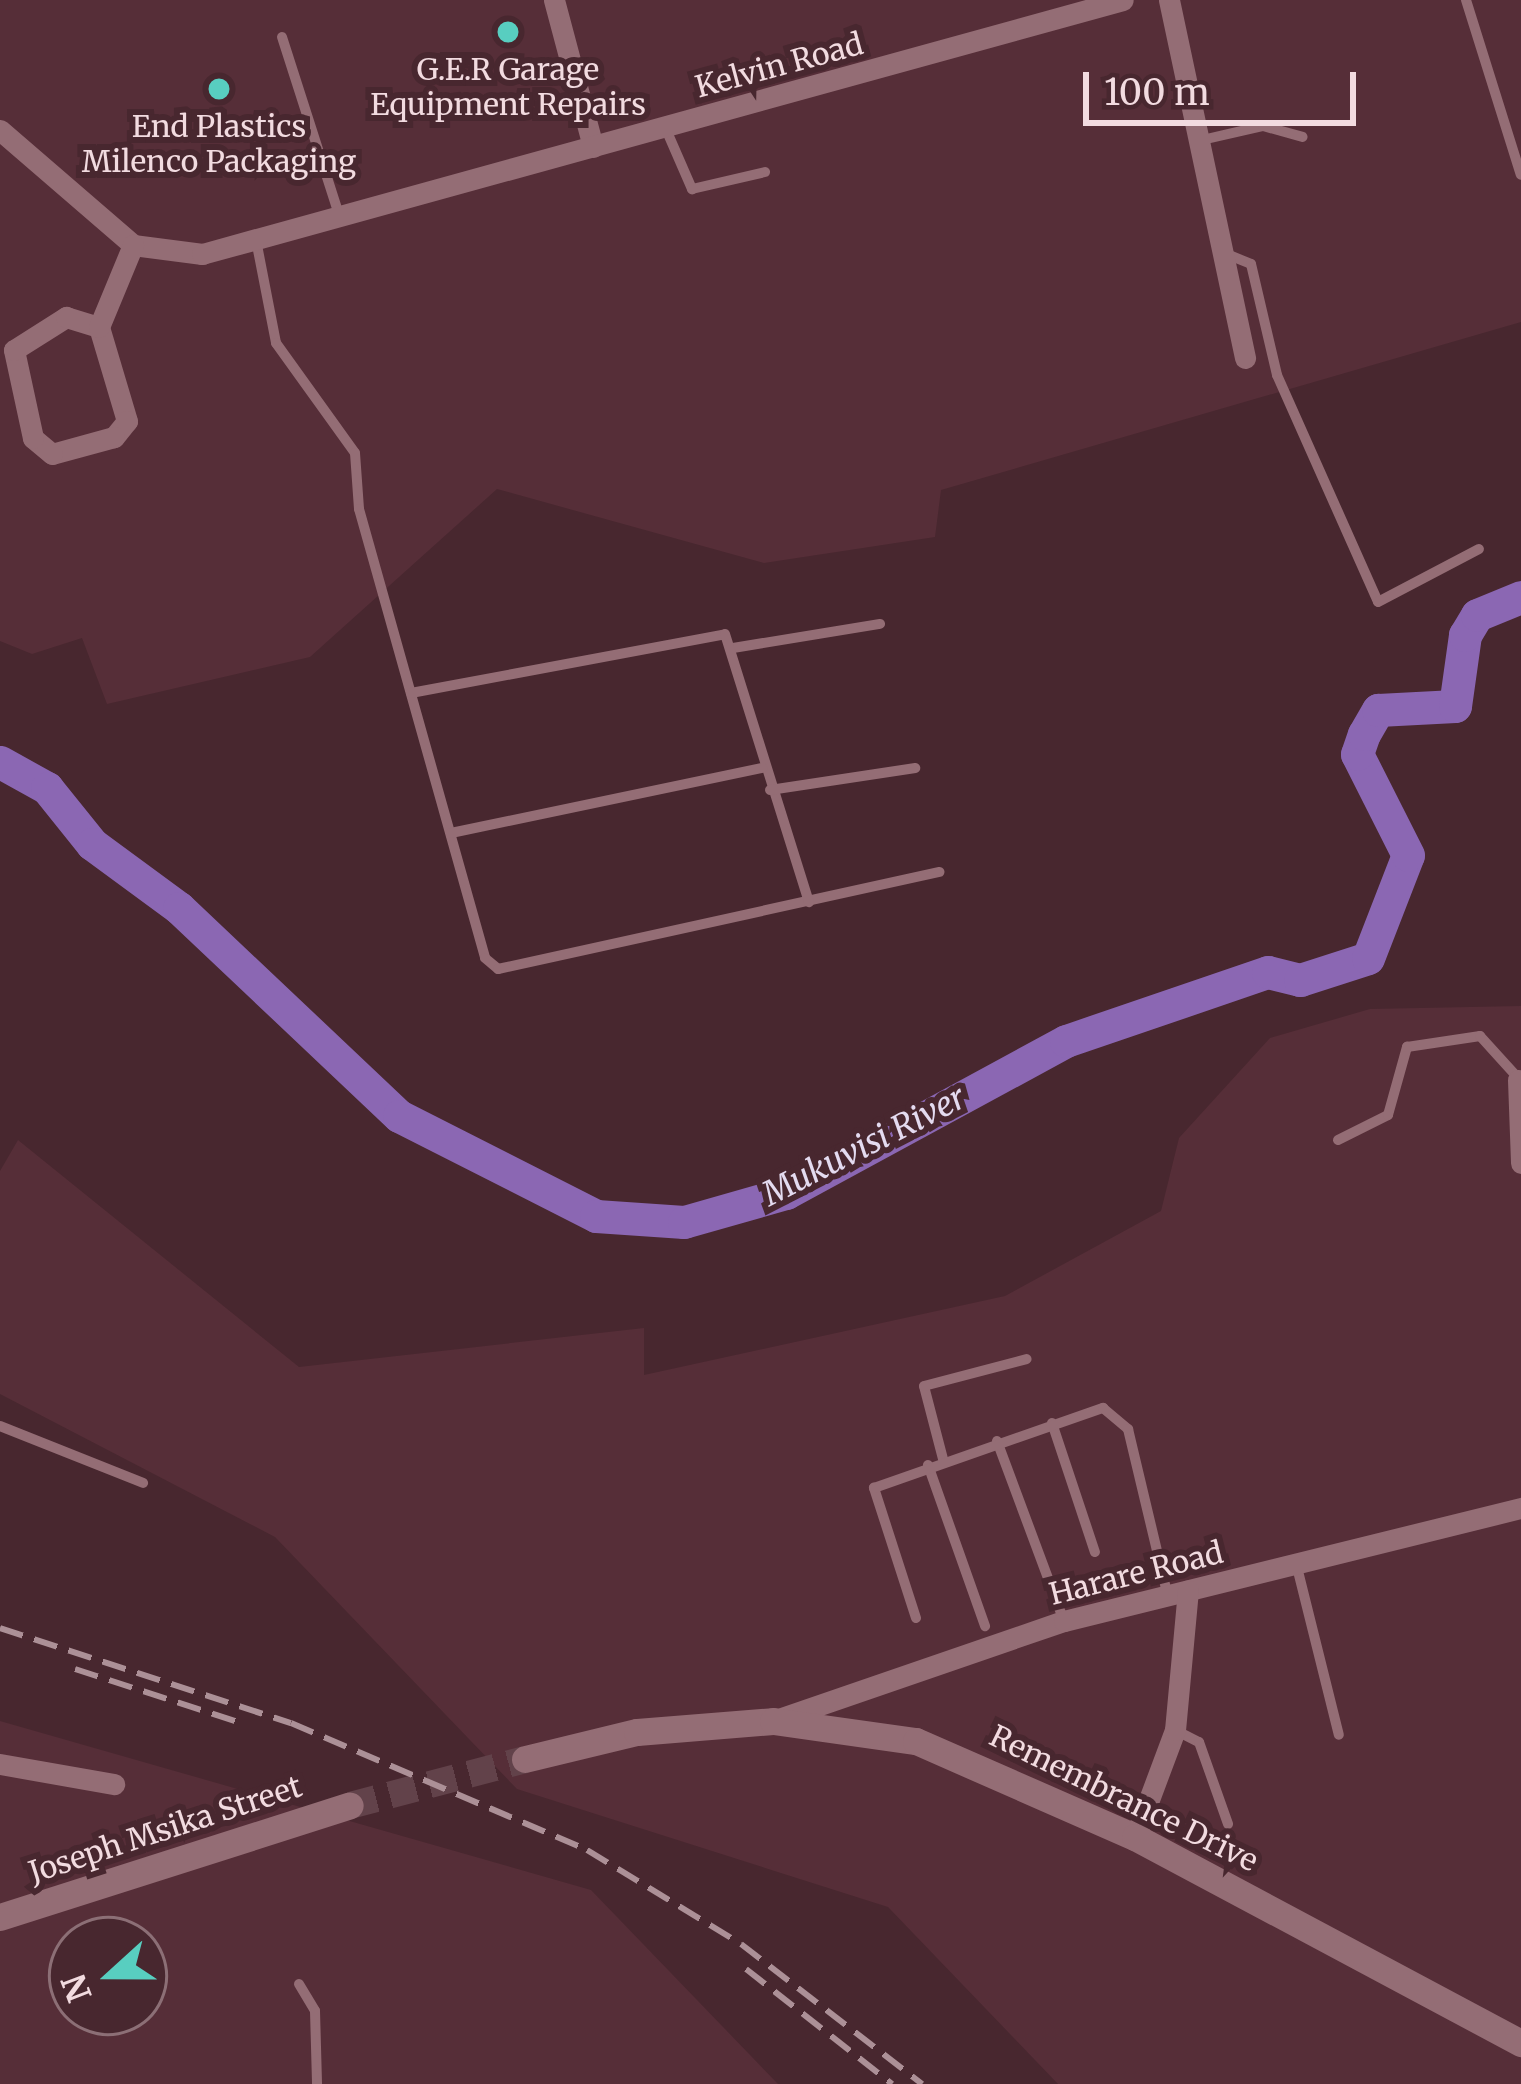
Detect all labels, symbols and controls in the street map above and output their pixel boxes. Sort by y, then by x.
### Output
marker: G.E.R Garage Equipment Repairs [495,19,521,45]
street label: Kelvin Road [691,25,867,105]
scale bar [1089,48,1362,122]
place label: G.E.R Garage Equipment Repairs [370,51,646,122]
text: 100 m [1104,70,1210,115]
marker: End Plastics Milenco Packaging [206,76,232,102]
place label: End Plastics Milenco Packaging [82,108,356,178]
water label: Mukuvisi River [756,1078,972,1214]
street label: Harare Road [1045,1534,1227,1612]
street label: Remembrance Drive [984,1717,1264,1879]
street label: Joseph Msika Street [24,1768,306,1890]
north arrow [48,1916,168,2036]
text: N [53,1968,101,2008]

